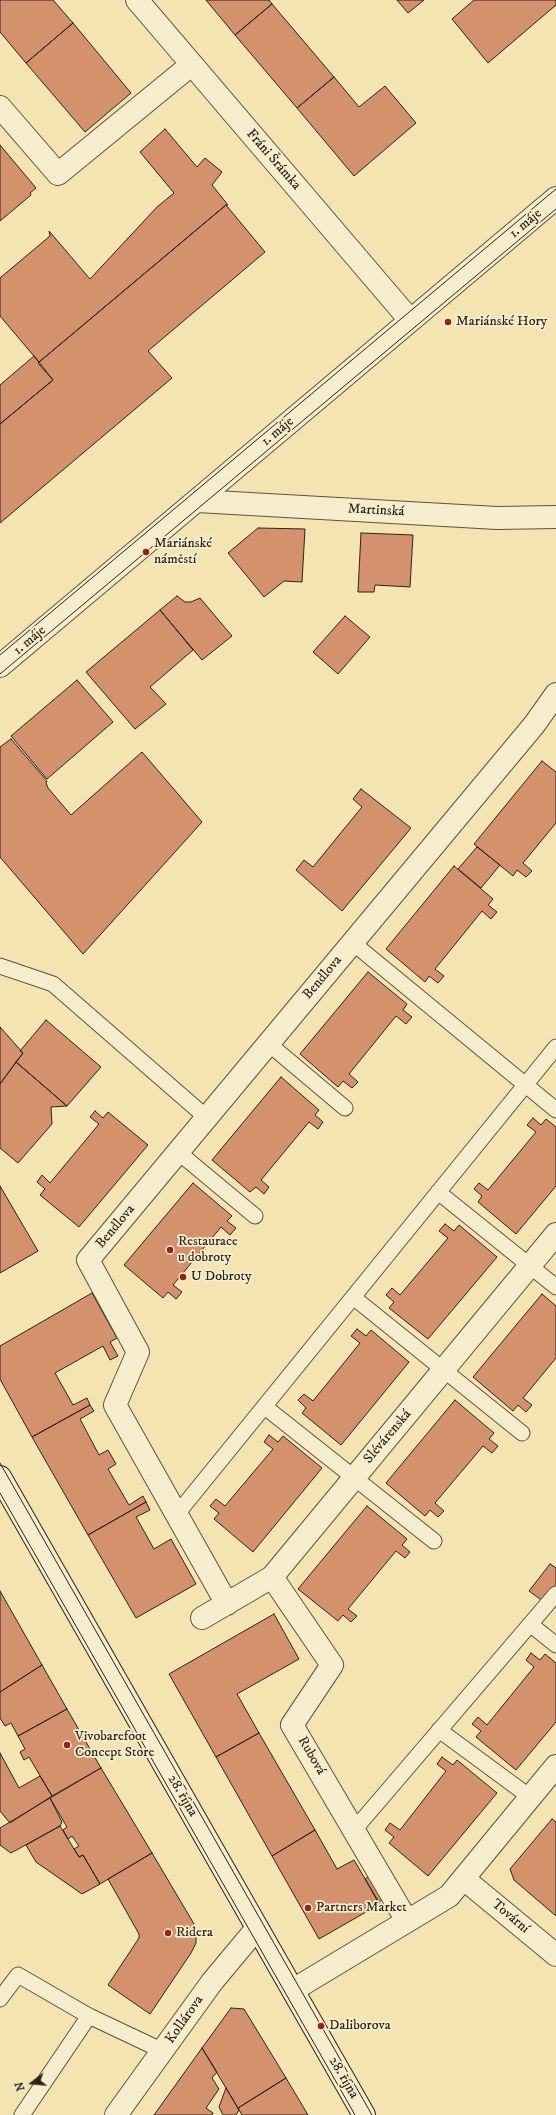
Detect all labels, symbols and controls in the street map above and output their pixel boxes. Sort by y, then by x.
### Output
street label: Fráni Šrámka [242,126,304,194]
street label: 1. máje [506,206,546,242]
place label: Mariánské Hory [456,314,547,330]
marker: Mariánské Hory [443,317,453,327]
street label: 1. máje [258,414,298,450]
street label: Martinská [347,501,405,521]
place label: Mariánské náměstí [154,536,212,568]
marker: Mariánské náměstí [141,547,151,557]
street label: 1. máje [10,623,50,659]
street label: Bendlova [300,953,346,1003]
street label: Bendlova [93,1202,139,1252]
place label: Restaurace u dobroty [178,1234,238,1266]
marker: Restaurace u dobroty [165,1245,175,1255]
place label: U Dobroty [191,1269,252,1285]
marker: U Dobroty [178,1272,188,1282]
street label: Slévárenská [361,1407,415,1467]
place label: Vivobarefoot Concept Store [75,1729,154,1762]
street label: Rubová [293,1734,329,1778]
marker: Vivobarefoot Concept Store [62,1740,72,1750]
street label: 28. října [163,1772,201,1820]
street label: Tovární [488,1896,532,1938]
place label: Partners Market [316,1900,407,1916]
marker: Partners Market [303,1903,313,1913]
place label: Ridera [176,1925,213,1941]
marker: Ridera [163,1928,173,1938]
street label: Kollárova [162,1993,208,2047]
place label: Daliborova [329,2018,391,2034]
marker: Daliborova [316,2021,326,2031]
street label: 28. října [324,2054,362,2102]
north arrow [12,2063,52,2103]
text: N [12,2080,28,2093]

